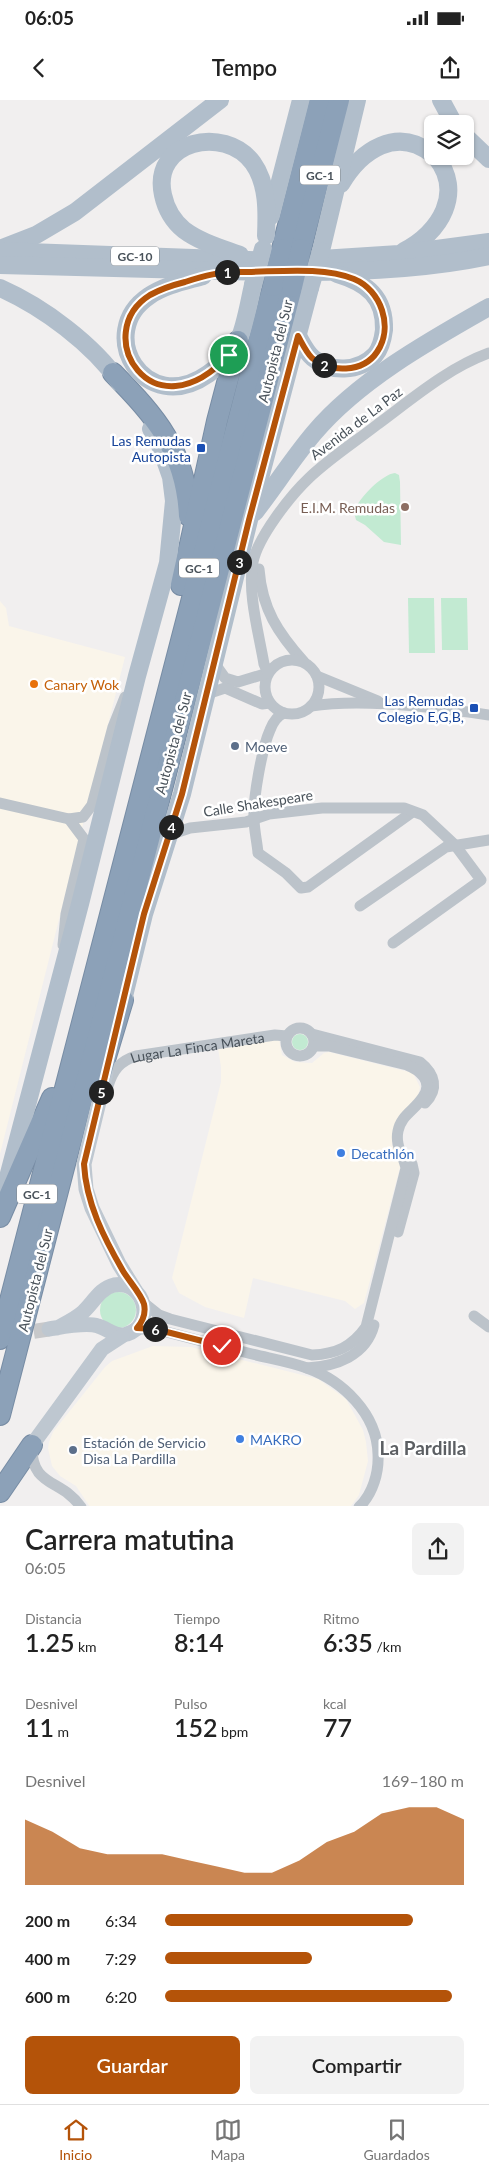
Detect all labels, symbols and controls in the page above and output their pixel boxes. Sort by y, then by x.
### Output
text: 06:05 [25,6,74,29]
icon: back [25,54,53,82]
text: Tempo [212,54,277,81]
icon: share [436,54,464,82]
map controls [424,115,474,165]
button: layers [424,115,474,165]
road number: GC-1 [300,166,340,184]
road number: GC-10 [111,246,159,266]
pin: 1 [214,260,240,284]
text: 1 [223,264,232,281]
street label: Autopista del Sur [254,298,296,404]
pin [208,334,250,376]
icon: arrive [215,341,243,369]
pin: 2 [312,352,336,378]
text: 2 [320,357,329,374]
street label: Avenida de La Paz [307,383,405,463]
place label: Las Remudas Autopista [111,432,191,465]
marker: Las Remudas Autopista [195,442,207,454]
place label: E.I.M. Remudas [301,499,395,516]
marker: E.I.M. Remudas [399,501,411,513]
pin: 3 [226,550,252,574]
text: 3 [235,554,244,571]
road number: GC-1 [179,558,219,578]
place label: Canary Wok [44,676,120,693]
marker: Canary Wok [28,678,40,690]
street label: Autopista del Sur [151,690,195,796]
place label: Las Remudas Colegio E,G,B, [377,692,464,725]
marker: Las Remudas Colegio E,G,B, [468,702,480,714]
place label: Moeve [245,738,287,755]
marker: Moeve [229,740,241,752]
street label: Calle Shakespeare [202,786,314,820]
pin: 4 [158,814,184,840]
text: 4 [167,819,176,836]
street label: Lugar La Finca Mareta [128,1028,265,1066]
pin: 5 [88,1080,114,1104]
text: 5 [97,1084,106,1101]
place label: Decathlón [351,1145,414,1162]
marker: Decathlón [335,1147,347,1159]
road number: GC-1 [17,1184,57,1204]
street label: Autopista del Sur [14,1227,56,1333]
pin: 6 [142,1316,168,1342]
text: 6 [151,1321,160,1338]
pin [201,1325,243,1367]
icon: check [208,1332,236,1360]
place label: MAKRO [250,1431,302,1448]
marker: MAKRO [234,1433,246,1445]
place label: Estación de Servicio Disa La Pardilla [83,1434,206,1467]
district label: La Pardilla [380,1436,466,1459]
marker: Estación de Servicio Disa La Pardilla [67,1444,79,1456]
text: Carrera matutina [25,1522,234,1556]
button: share [412,1523,464,1575]
text: 06:05 [25,1558,66,1577]
text: Distancia [25,1610,82,1627]
text: Tiempo [174,1610,220,1627]
text: Ritmo [323,1610,360,1627]
text: 1.25 [25,1627,74,1657]
text: 8:14 [174,1627,224,1657]
text: 6:35 [323,1627,373,1657]
text: km [74,1638,97,1655]
text: /km [373,1638,401,1655]
text: Desnivel [25,1695,78,1712]
text: Pulso [174,1695,207,1712]
text: kcal [323,1695,347,1712]
text: 11 [25,1712,54,1742]
text: 152 [174,1712,218,1742]
text: 77 [323,1712,352,1742]
text: m [54,1723,69,1740]
text: bpm [218,1723,248,1740]
text: Desnivel [25,1771,85,1790]
text: 169–180 m [382,1771,464,1790]
text: 200 m [25,1911,70,1930]
text: 6:34 [105,1911,137,1930]
text: 400 m [25,1949,70,1968]
text: 7:29 [105,1949,137,1968]
text: 600 m [25,1987,70,2006]
text: 6:20 [105,1987,137,2006]
button: Guardar [25,2036,240,2094]
button: Compartir [250,2036,464,2094]
tab: Inicio [59,2116,92,2163]
tab: Mapa [211,2116,245,2163]
tab: Guardados [363,2116,430,2163]

